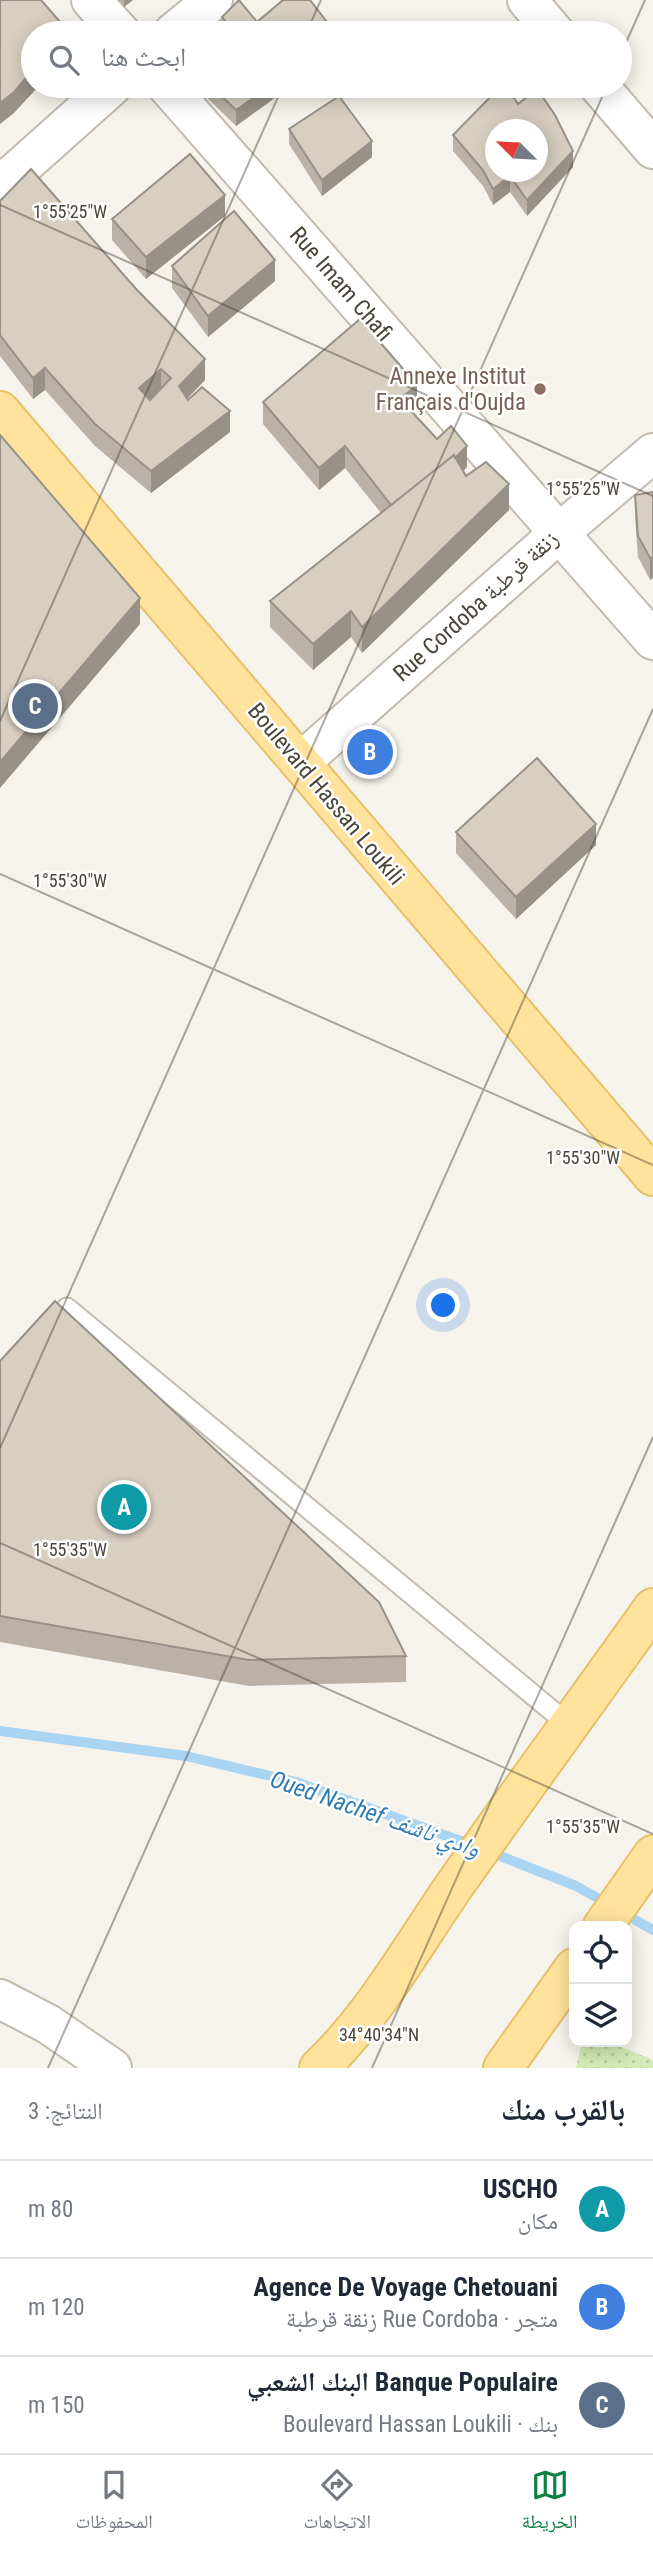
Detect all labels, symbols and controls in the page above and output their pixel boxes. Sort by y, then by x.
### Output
search box [21,21,632,98]
icon: search [45,41,83,79]
text: ابحث هنا [101,42,186,72]
north arrow [485,119,548,182]
text: 1°55'25"W [33,201,107,222]
street label: Rue Imam Chafi [284,221,398,347]
place label: Annexe Institut Français d'Oujda [376,363,526,416]
marker: Annexe Institut Français d'Oujda [532,381,548,397]
text: 1°55'25"W [546,478,620,499]
street label: Rue Cordoba زنقة قرطبة [388,525,564,687]
pin: C [12,680,58,732]
street label: Boulevard Hassan Loukili [242,697,410,891]
pin: B [347,726,393,778]
text: 1°55'30"W [33,870,107,891]
text: 1°55'30"W [546,1147,620,1168]
your location [426,1288,460,1322]
pin: A [101,1481,147,1533]
text: 1°55'35"W [33,1539,107,1560]
water label: Oued Nachef وادي ناشف [265,1765,483,1868]
text: 1°55'35"W [546,1816,620,1837]
map controls [569,1921,632,2047]
button: locate [569,1921,632,1984]
button: layers [569,1984,632,2047]
text: 34°40'34"N [339,2024,419,2045]
text: بالقرب منك [501,2092,625,2127]
text: النتائج: 3 [28,2098,103,2125]
text: USCHO [483,2174,558,2204]
text: 80 m [28,2196,73,2223]
text: A [595,2196,609,2223]
text: مكان [518,2208,558,2235]
text: Agence De Voyage Chetouani [253,2272,558,2302]
text: 120 m [28,2294,85,2321]
text: B [596,2294,608,2321]
text: متجر · Rue Cordoba زنقة قرطبة [286,2306,558,2333]
text: Banque Populaire البنك الشعبي [247,2367,558,2397]
text: 150 m [28,2392,85,2419]
text: C [595,2392,609,2419]
text: بنك · Boulevard Hassan Loukili [283,2411,558,2438]
tab: المحفوظات [75,2466,153,2540]
tab: الاتجاهات [303,2466,371,2540]
tab: الخريطة [522,2466,578,2540]

